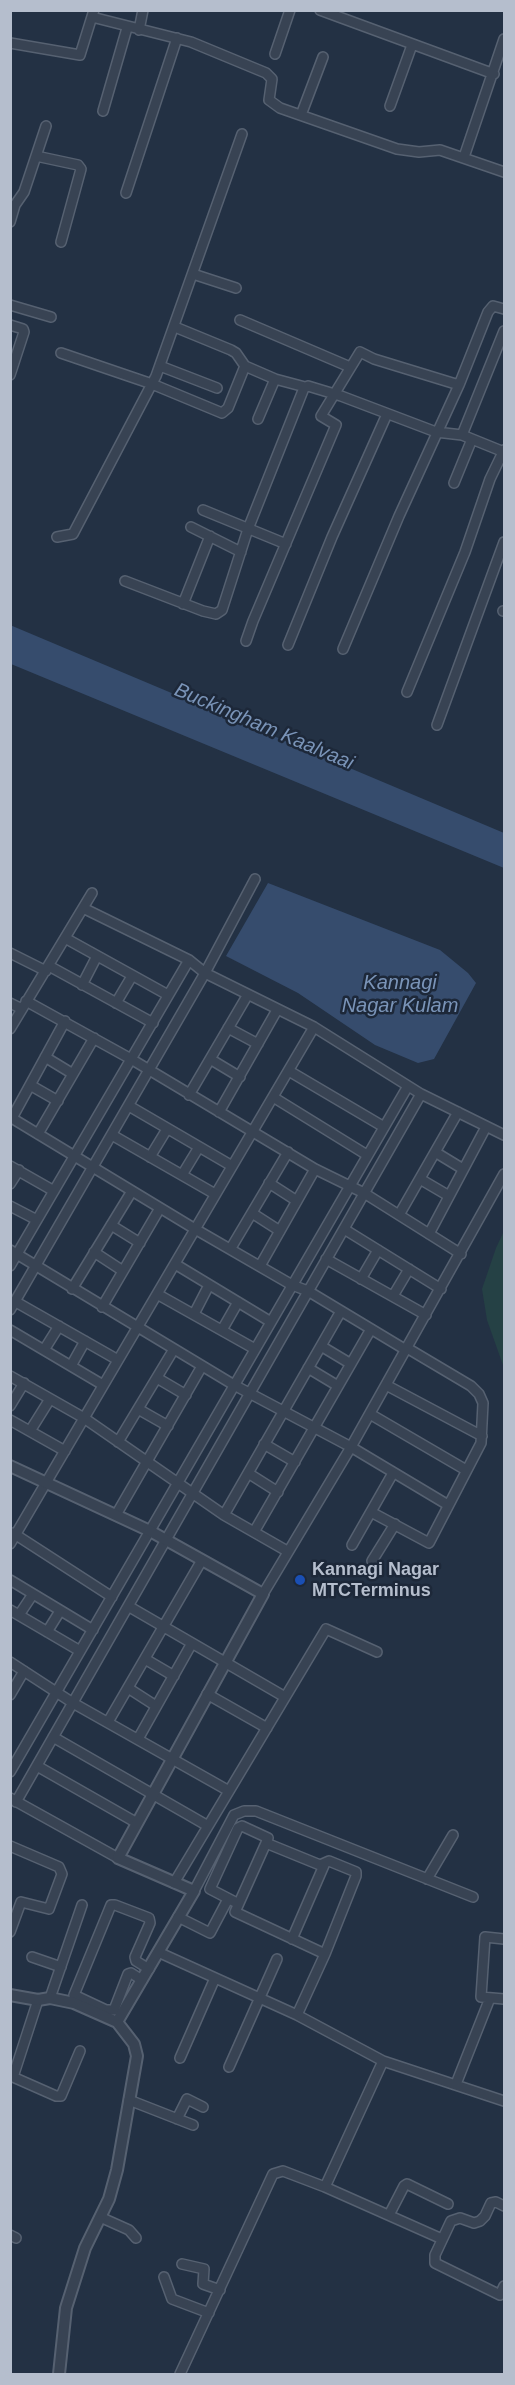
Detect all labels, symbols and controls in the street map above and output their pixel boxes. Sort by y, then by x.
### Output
water label: Buckingham Kaalvaai [171,678,357,776]
water label: Kannagi Nagar Kulam [342,971,458,1018]
place label: Kannagi Nagar MTCTerminus [312,1559,439,1602]
marker: Kannagi Nagar MTCTerminus [293,1573,307,1587]

